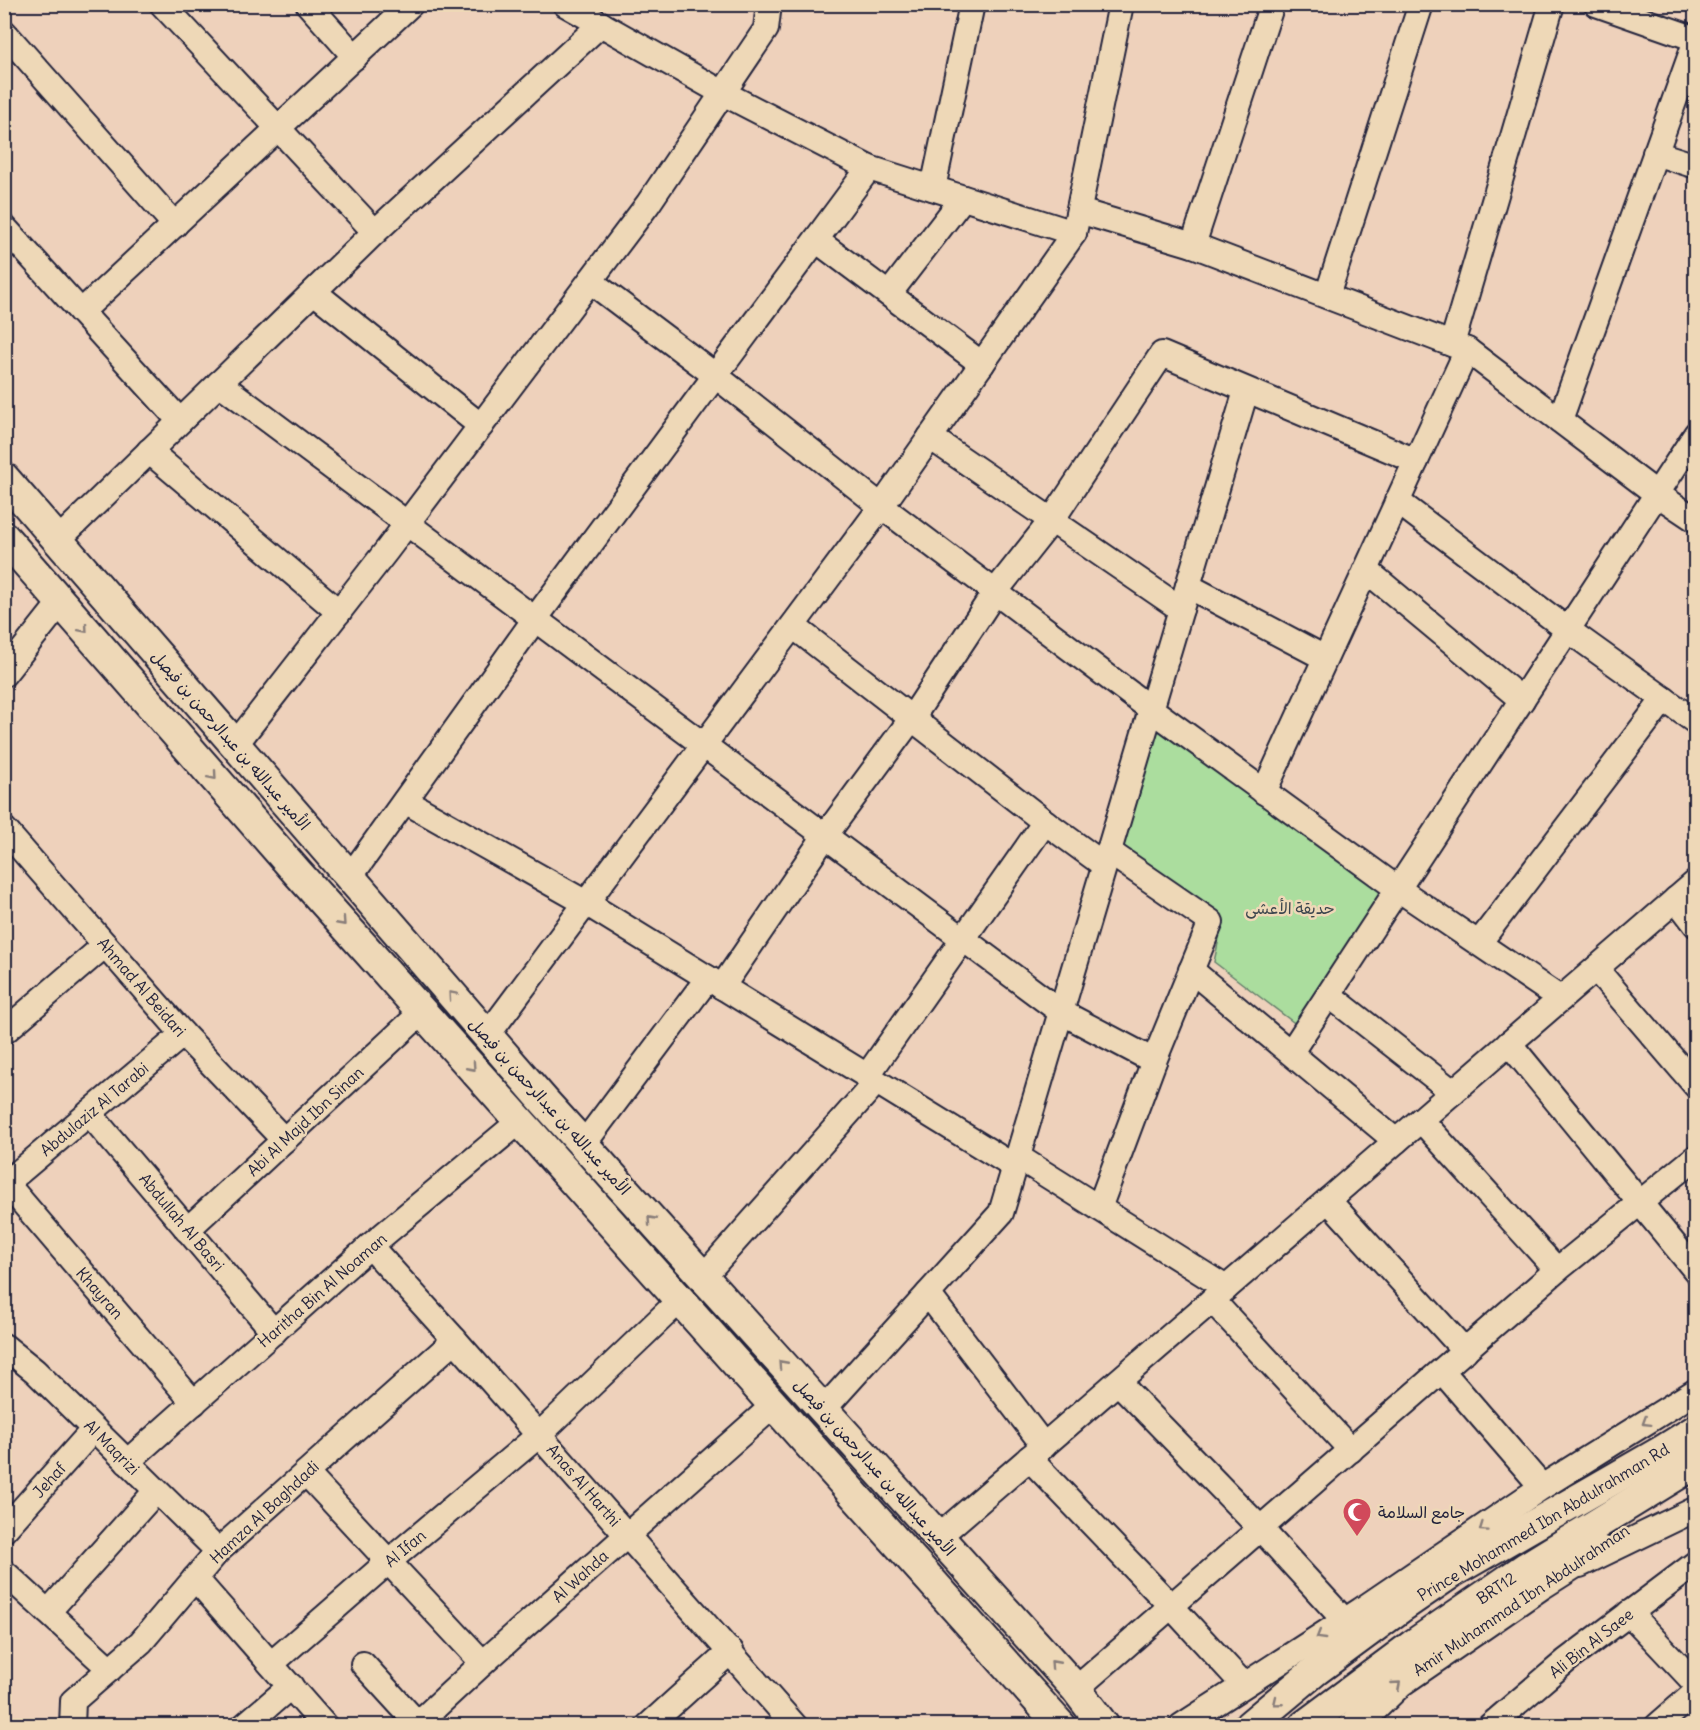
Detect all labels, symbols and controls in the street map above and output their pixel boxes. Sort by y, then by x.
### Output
one-way arrow [77,622,88,633]
street label: الأمير عبدالله بن عبدالرحمن بن فيصل [147,646,315,834]
one-way arrow [206,769,217,780]
park label: حديقة الأعشى [1245,898,1335,919]
one-way arrow [335,915,346,926]
street label: Ahmad Al Beidari [94,933,190,1041]
one-way arrow [448,991,459,1002]
street label: الأمير عبدالله بن عبدالرحمن بن فيصل [465,1013,635,1199]
street label: Abdulaziz Al Tarabi [36,1058,152,1160]
one-way arrow [465,1060,476,1071]
street label: Abi Al Majd Ibn Sinan [243,1062,367,1180]
street label: Abdullah Al Basri [135,1169,229,1275]
one-way arrow [647,1216,658,1227]
street label: Haritha Bin Al Noaman [253,1228,391,1352]
street label: Khayran [72,1263,128,1323]
one-way arrow [778,1360,789,1371]
street label: الأمير عبدالله بن عبدالرحمن بن فيصل [790,1374,960,1560]
one-way arrow [1642,1414,1652,1426]
street label: Al Maqrizi [80,1415,144,1479]
street label: Prince Mohammed Ibn Abdulrahman Rd [1413,1439,1673,1605]
street label: Anas Al Harthi [543,1440,625,1530]
street label: Hamza Al Baghdadi [205,1456,323,1568]
street label: Jehaf [28,1458,70,1502]
mosque icon: جامع السلامة [1341,1496,1373,1538]
place label: جامع السلامة [1378,1502,1465,1524]
street label: Amir Muhammad Ibn Abdulrahman [1409,1520,1633,1680]
one-way arrow [1478,1521,1489,1532]
street label: Al Ifan [380,1525,430,1571]
street label: Al Wahda [548,1546,612,1606]
street label: BRT12 [1472,1567,1520,1608]
street label: Ali Bin Al Saee [1545,1604,1637,1682]
one-way arrow [1316,1628,1326,1640]
one-way arrow [1050,1661,1061,1671]
one-way arrow [1390,1682,1401,1693]
one-way arrow [1273,1694,1284,1705]

